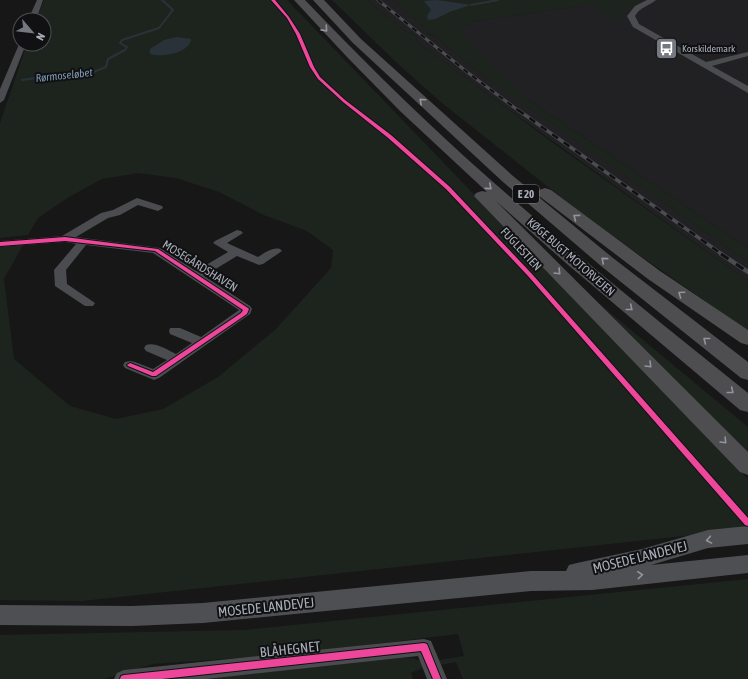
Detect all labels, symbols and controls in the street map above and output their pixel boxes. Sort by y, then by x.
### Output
north arrow [12,12,52,52]
one-way arrow [320,24,328,32]
text: N [34,31,48,42]
bus stop icon: Korskildemark [654,35,680,61]
place label: Korskildemark [682,43,736,54]
water label: Rørmoseløbet [35,66,94,84]
one-way arrow [419,98,427,105]
one-way arrow [485,182,492,189]
road number: E 20 [513,185,539,203]
street label: KØGE BUGT MOTORVEJEN [524,215,618,299]
one-way arrow [574,215,581,222]
street label: FUGLESTIEN [498,225,544,273]
street label: MOSEGÅRDSHAVEN [160,237,240,295]
one-way arrow [602,257,609,264]
one-way arrow [553,267,560,275]
one-way arrow [678,291,685,299]
one-way arrow [626,304,633,311]
one-way arrow [704,338,711,345]
one-way arrow [644,360,652,368]
one-way arrow [726,386,733,393]
one-way arrow [719,437,726,444]
one-way arrow [706,535,712,544]
street label: MOSEDE LANDEVEJ [591,538,689,576]
one-way arrow [637,571,643,580]
street label: MOSEDE LANDEVEJ [217,594,315,620]
street label: BLÅHEGNET [259,637,321,660]

